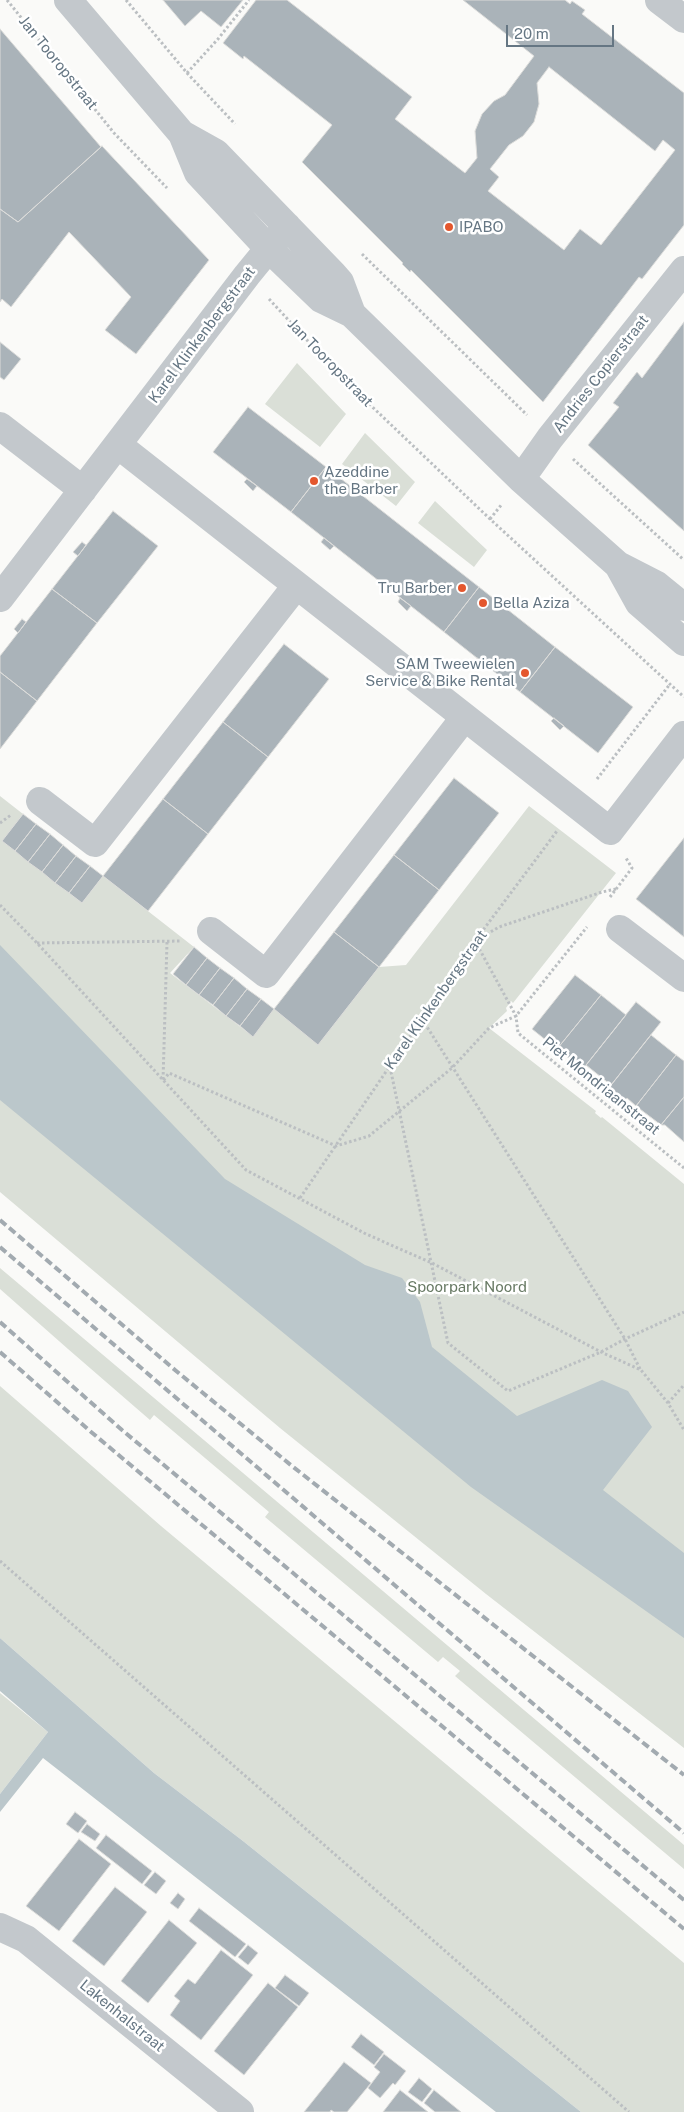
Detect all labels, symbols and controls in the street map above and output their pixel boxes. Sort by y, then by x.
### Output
street label: Jan Tooropstraat [15,13,101,113]
scale bar [509,15,616,47]
text: 20 m [514,25,549,42]
place label: IPABO [459,218,504,236]
marker: IPABO [443,221,455,233]
street label: Karel Klinkenbergstraat [145,263,259,407]
street label: Andries Copierstraat [549,312,653,436]
street label: Jan Tooropstraat [283,315,377,411]
place label: Azeddine the Barber [324,463,398,498]
marker: Azeddine the Barber [308,475,320,487]
place label: Tru Barber [378,579,452,597]
marker: Tru Barber [456,582,468,594]
place label: Bella Aziza [493,594,570,612]
marker: Bella Aziza [477,597,489,609]
place label: SAM Tweewielen Service & Bike Rental [365,655,515,690]
marker: SAM Tweewielen Service & Bike Rental [519,667,531,679]
street label: Karel Klinkenbergstraat [381,927,491,1073]
street label: Piet Mondriaanstraat [539,1033,663,1139]
park label: Spoorpark Noord [407,1278,527,1296]
street label: Lakenhalstraat [76,1976,168,2056]

